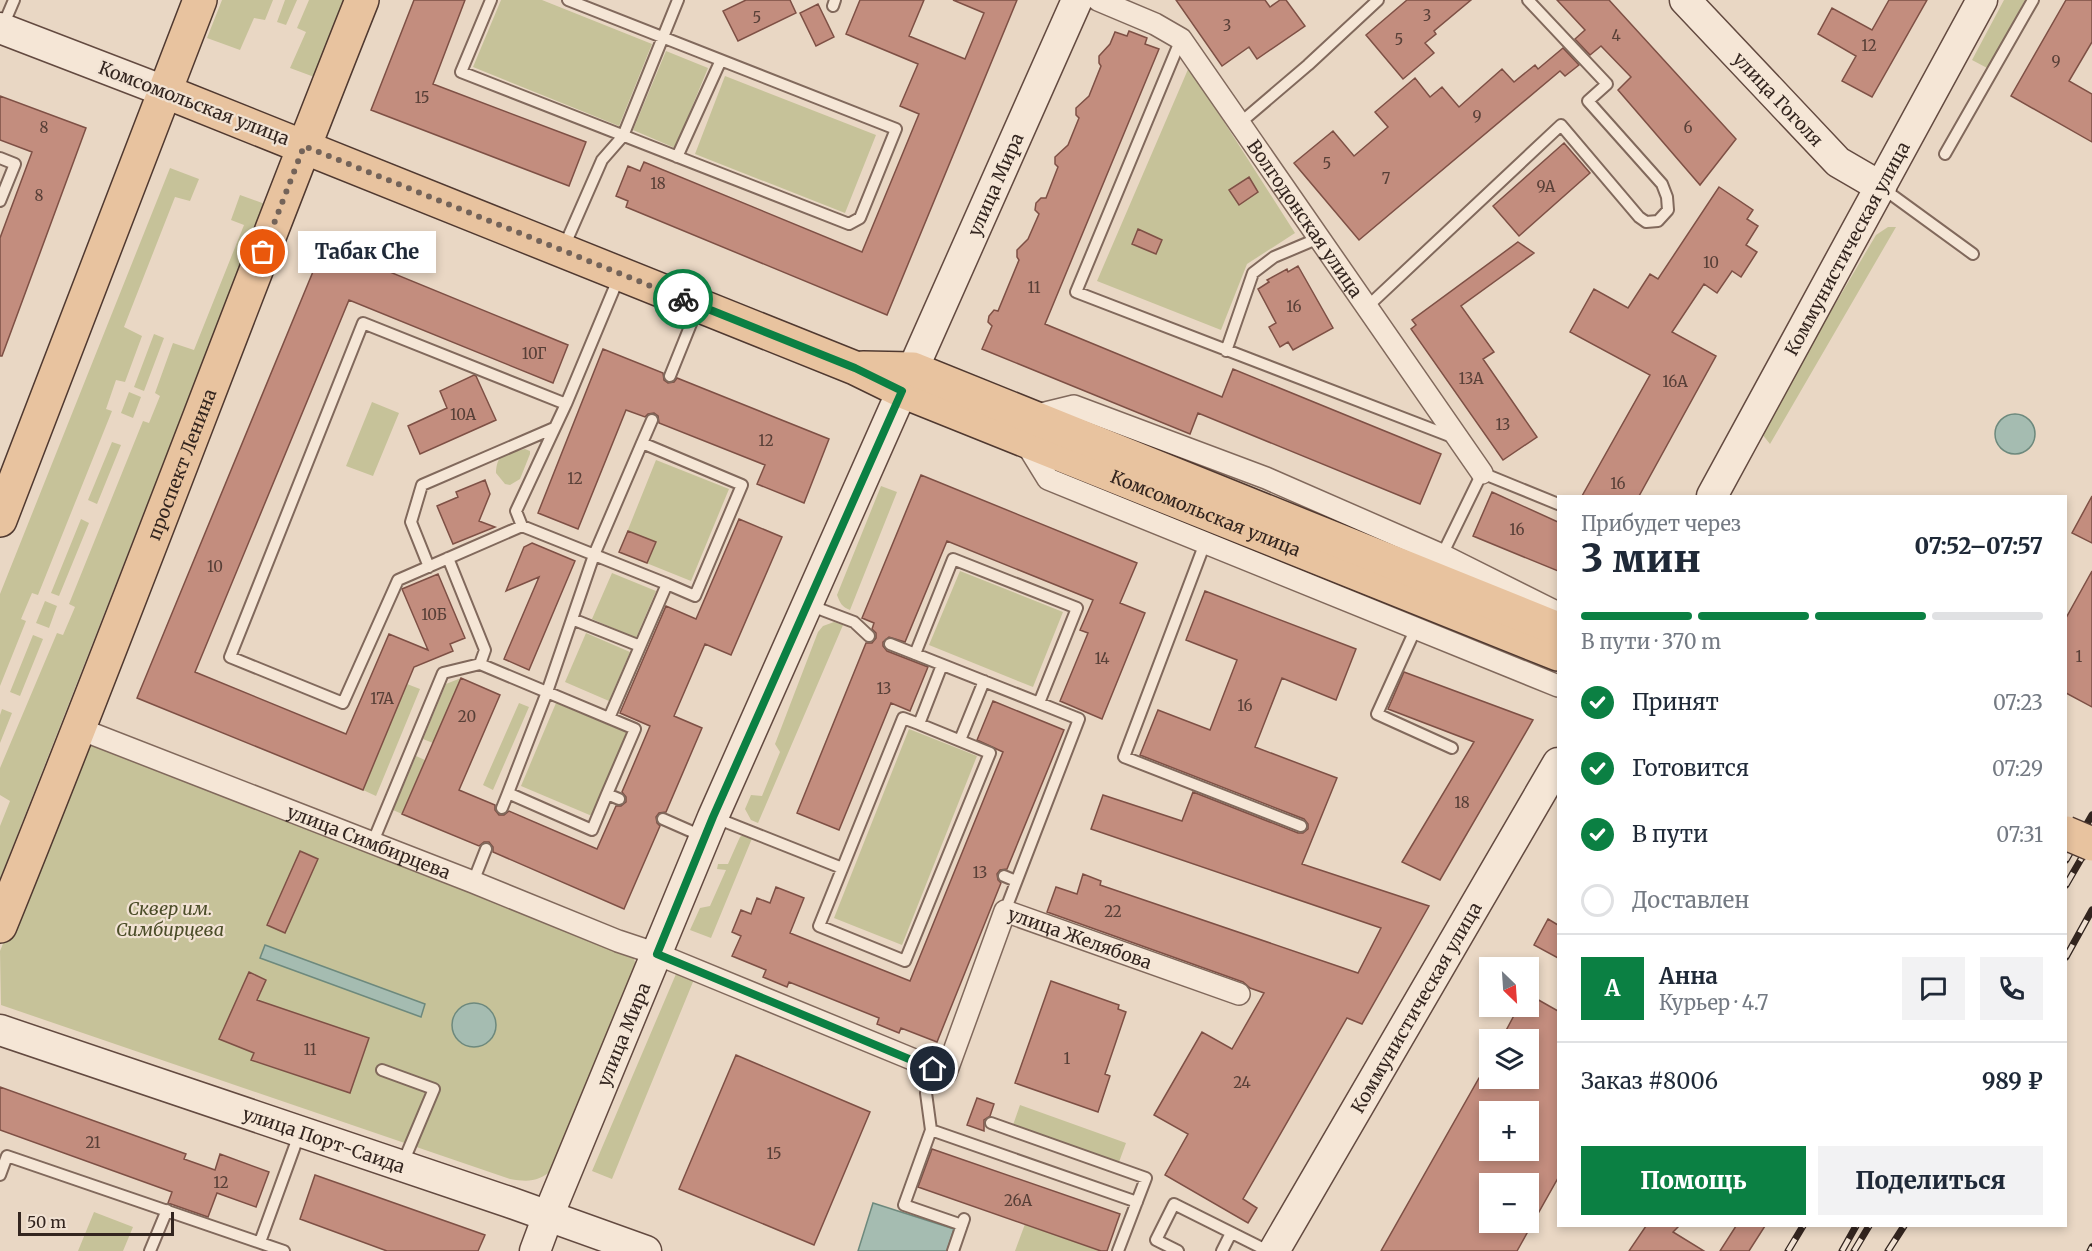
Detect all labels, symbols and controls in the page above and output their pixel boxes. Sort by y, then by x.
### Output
house number: 3 [1423,6,1431,25]
house number: 5 [753,8,761,27]
house number: 3 [1223,16,1231,35]
house number: 4 [1611,26,1621,45]
house number: 5 [1395,30,1403,49]
house number: 12 [1861,36,1877,55]
street label: улица Гоголя [1728,47,1829,151]
house number: 9 [2051,52,2061,71]
street label: Комсомольская улица [95,56,293,150]
house number: 15 [414,88,430,107]
house number: 9 [1472,107,1482,126]
house number: 8 [40,118,49,137]
house number: 6 [1683,118,1693,137]
street label: улица Мира [962,129,1028,240]
street label: Волгодонская улица [1243,135,1368,302]
street label: Коммунистическая улица [1779,137,1915,359]
house number: 5 [1323,154,1331,173]
house number: 7 [1382,169,1391,188]
house number: 18 [650,174,666,193]
house number: 9А [1537,177,1556,196]
house number: 8 [35,186,44,205]
pin [237,226,288,277]
callout: Табак Che [299,231,437,273]
icon: bag [246,235,279,268]
text: Табак Che [315,239,419,264]
house number: 10 [1703,253,1719,272]
courier [653,269,713,329]
house number: 11 [1027,278,1041,297]
icon: bike [667,283,700,316]
house number: 16 [1286,297,1302,316]
house number: 10Г [522,344,546,363]
house number: 13А [1458,369,1484,388]
house number: 16А [1662,372,1688,391]
street label: проспект Ленина [142,385,221,543]
house number: 10А [450,405,476,424]
house number: 13 [1496,415,1510,434]
house number: 12 [758,431,774,450]
street label: Комсомольская улица [1107,464,1304,561]
house number: 12 [567,469,583,488]
house number: 16 [1610,474,1626,493]
text: Прибудет через [1581,511,1741,536]
house number: 16 [1509,520,1525,539]
text: 07:52–07:57 [1914,532,2043,560]
text: 3 мин [1581,534,1701,583]
house number: 10 [207,557,223,576]
house number: 10Б [421,605,447,624]
text: В пути · 370 m [1581,629,1721,654]
house number: 1 [2076,647,2083,666]
house number: 14 [1094,649,1110,668]
house number: 13 [877,679,891,698]
icon: check [1581,686,1614,719]
text: Принят [1632,688,1719,716]
house number: 17А [370,689,394,708]
text: 07:23 [1993,690,2043,715]
house number: 16 [1237,696,1253,715]
house number: 20 [458,707,476,726]
icon: check [1581,752,1614,785]
text: Готовится [1632,754,1749,782]
text: 07:29 [1992,756,2043,781]
house number: 18 [1454,793,1470,812]
street label: улица Симбирцева [284,799,454,884]
icon: check [1581,818,1614,851]
text: В пути [1632,820,1708,848]
text: 07:31 [1996,822,2043,847]
house number: 13 [973,863,987,882]
text: Доставлен [1632,886,1749,914]
park label: Сквер им. Симбирцева [116,897,224,941]
street label: Коммунистическая улица [1345,897,1486,1117]
street label: улица Желябова [1005,902,1155,974]
house number: 22 [1104,902,1122,921]
north arrow [1479,957,1539,1017]
map controls [1479,957,1539,1233]
button: chat [1902,957,1965,1020]
button: phone [1980,957,2043,1020]
text: Анна [1659,962,1718,990]
text: А [1605,974,1620,1002]
street label: улица Мира [591,978,655,1090]
text: Курьер · 4.7 [1659,990,1768,1015]
button: layers [1479,1029,1539,1089]
house number: 11 [303,1040,317,1059]
pin [907,1043,958,1094]
house number: 1 [1064,1049,1071,1068]
icon: home [916,1052,949,1085]
text: Заказ #8006 [1581,1067,1718,1095]
text: 989 ₽ [1982,1067,2043,1095]
house number: 24 [1233,1073,1251,1092]
street label: улица Порт-Саида [240,1101,408,1178]
button: + [1479,1101,1539,1161]
house number: 21 [85,1133,101,1152]
house number: 15 [766,1144,782,1163]
button: Помощь [1581,1146,1806,1215]
button: Поделиться [1818,1146,2043,1215]
house number: 12 [213,1173,229,1192]
button: − [1479,1173,1539,1233]
house number: 26А [1004,1191,1032,1210]
scale bar [18,1209,174,1236]
text: 50 m [27,1212,66,1232]

